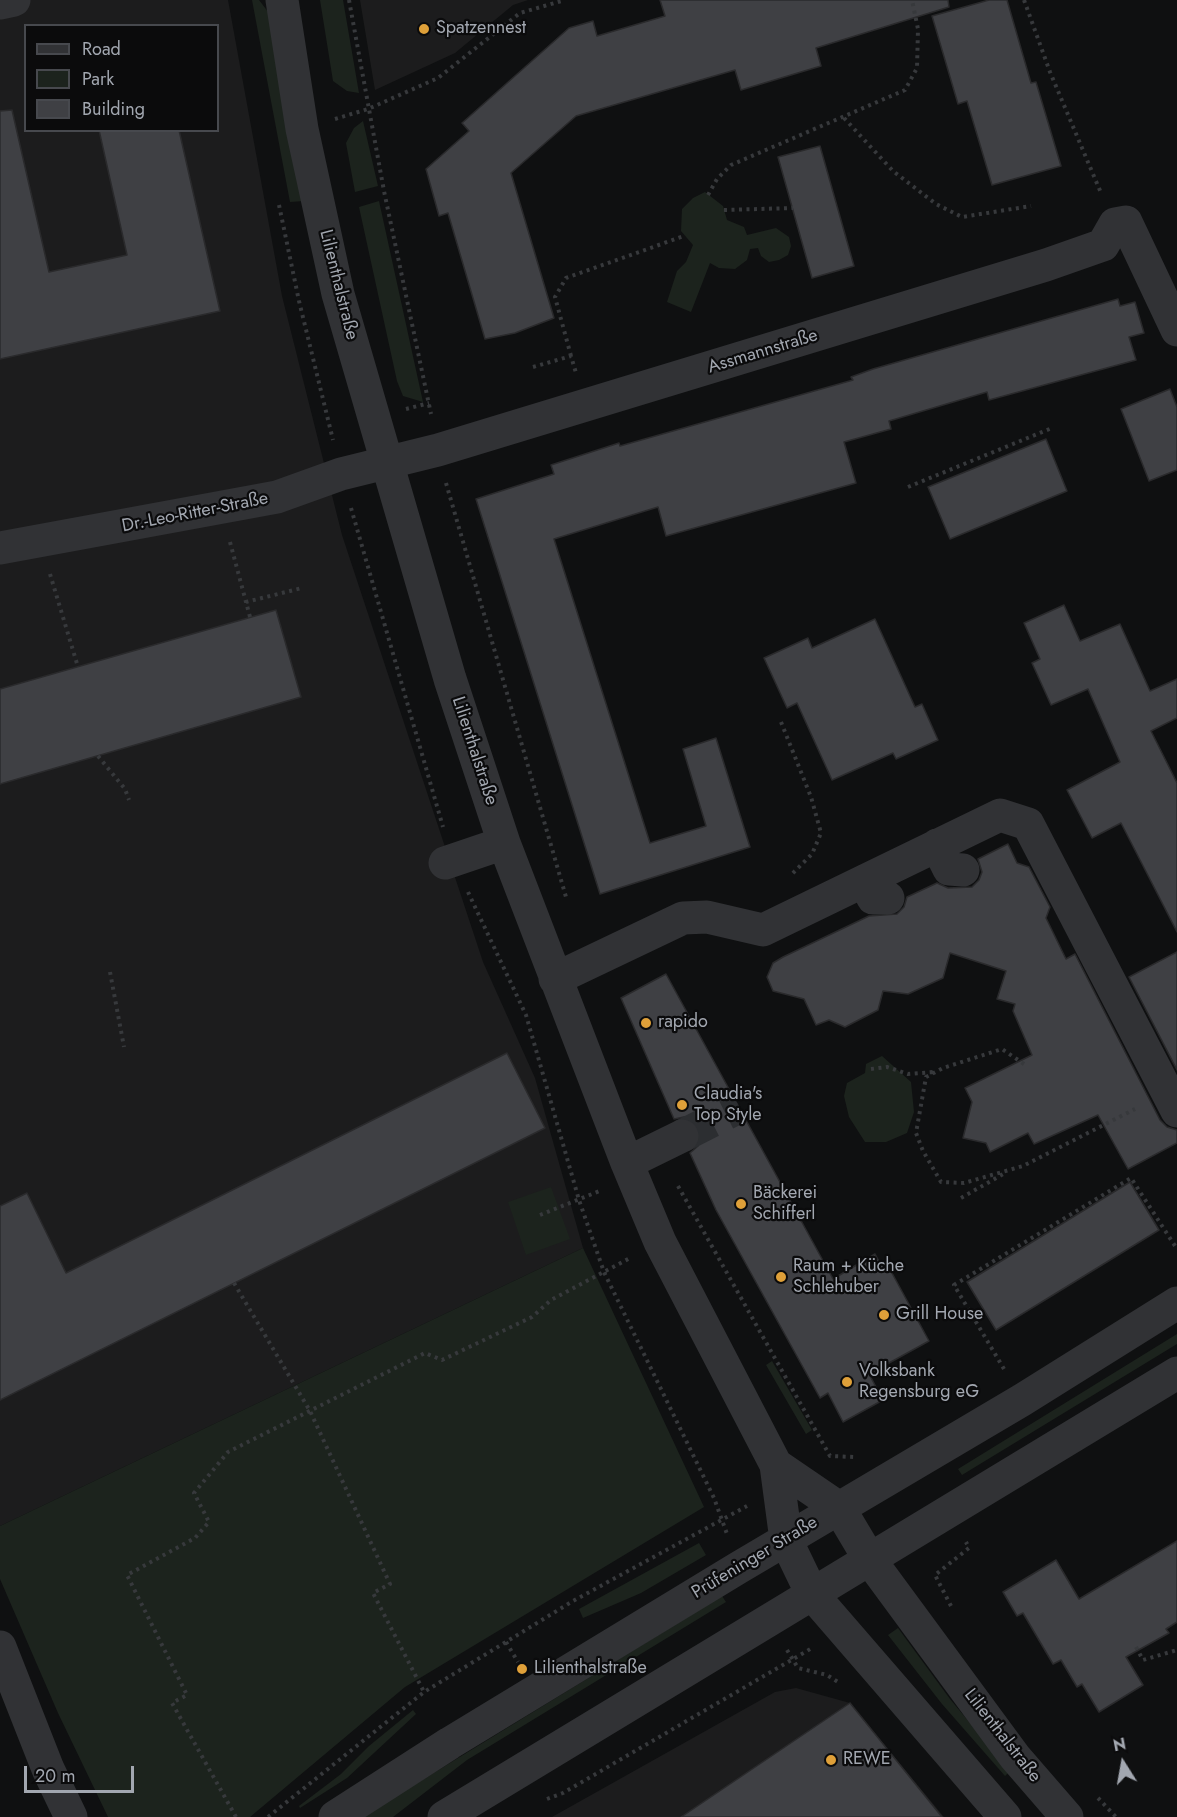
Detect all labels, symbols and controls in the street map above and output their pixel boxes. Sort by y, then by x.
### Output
place label: Spatzennest [436,18,526,40]
marker: Spatzennest [417,22,431,36]
legend [24,24,219,132]
text: Road [82,36,121,62]
text: Park [82,66,114,92]
text: Building [82,96,145,122]
street label: Lilienthalstraße [314,228,362,342]
street label: Assmannstraße [705,325,821,379]
street label: Dr.-Leo-Ritter-Straße [120,488,270,538]
street label: Lilienthalstraße [446,694,502,808]
place label: rapido [658,1012,708,1034]
marker: rapido [639,1016,653,1030]
place label: Claudia's Top Style [694,1084,762,1126]
marker: Claudia's Top Style [675,1098,689,1112]
place label: Bäckerei Schifferl [753,1183,817,1226]
marker: Bäckerei Schifferl [734,1197,748,1211]
place label: Raum + Küche Schlehuber [793,1256,904,1298]
marker: Raum + Küche Schlehuber [774,1270,788,1284]
place label: Grill House [896,1304,983,1326]
marker: Grill House [877,1308,891,1322]
place label: Volksbank Regensburg eG [859,1361,979,1404]
marker: Volksbank Regensburg eG [840,1375,854,1389]
street label: Prüfeninger Straße [688,1512,822,1604]
place label: Lilienthalstraße [534,1658,647,1680]
marker: Lilienthalstraße [515,1662,529,1676]
street label: Lilienthalstraße [959,1685,1045,1787]
text: N [1111,1732,1128,1757]
north arrow [1093,1733,1153,1793]
place label: REWE [843,1749,891,1771]
marker: REWE [824,1753,838,1767]
scale bar [27,1754,136,1792]
text: 20 m [35,1763,75,1789]

